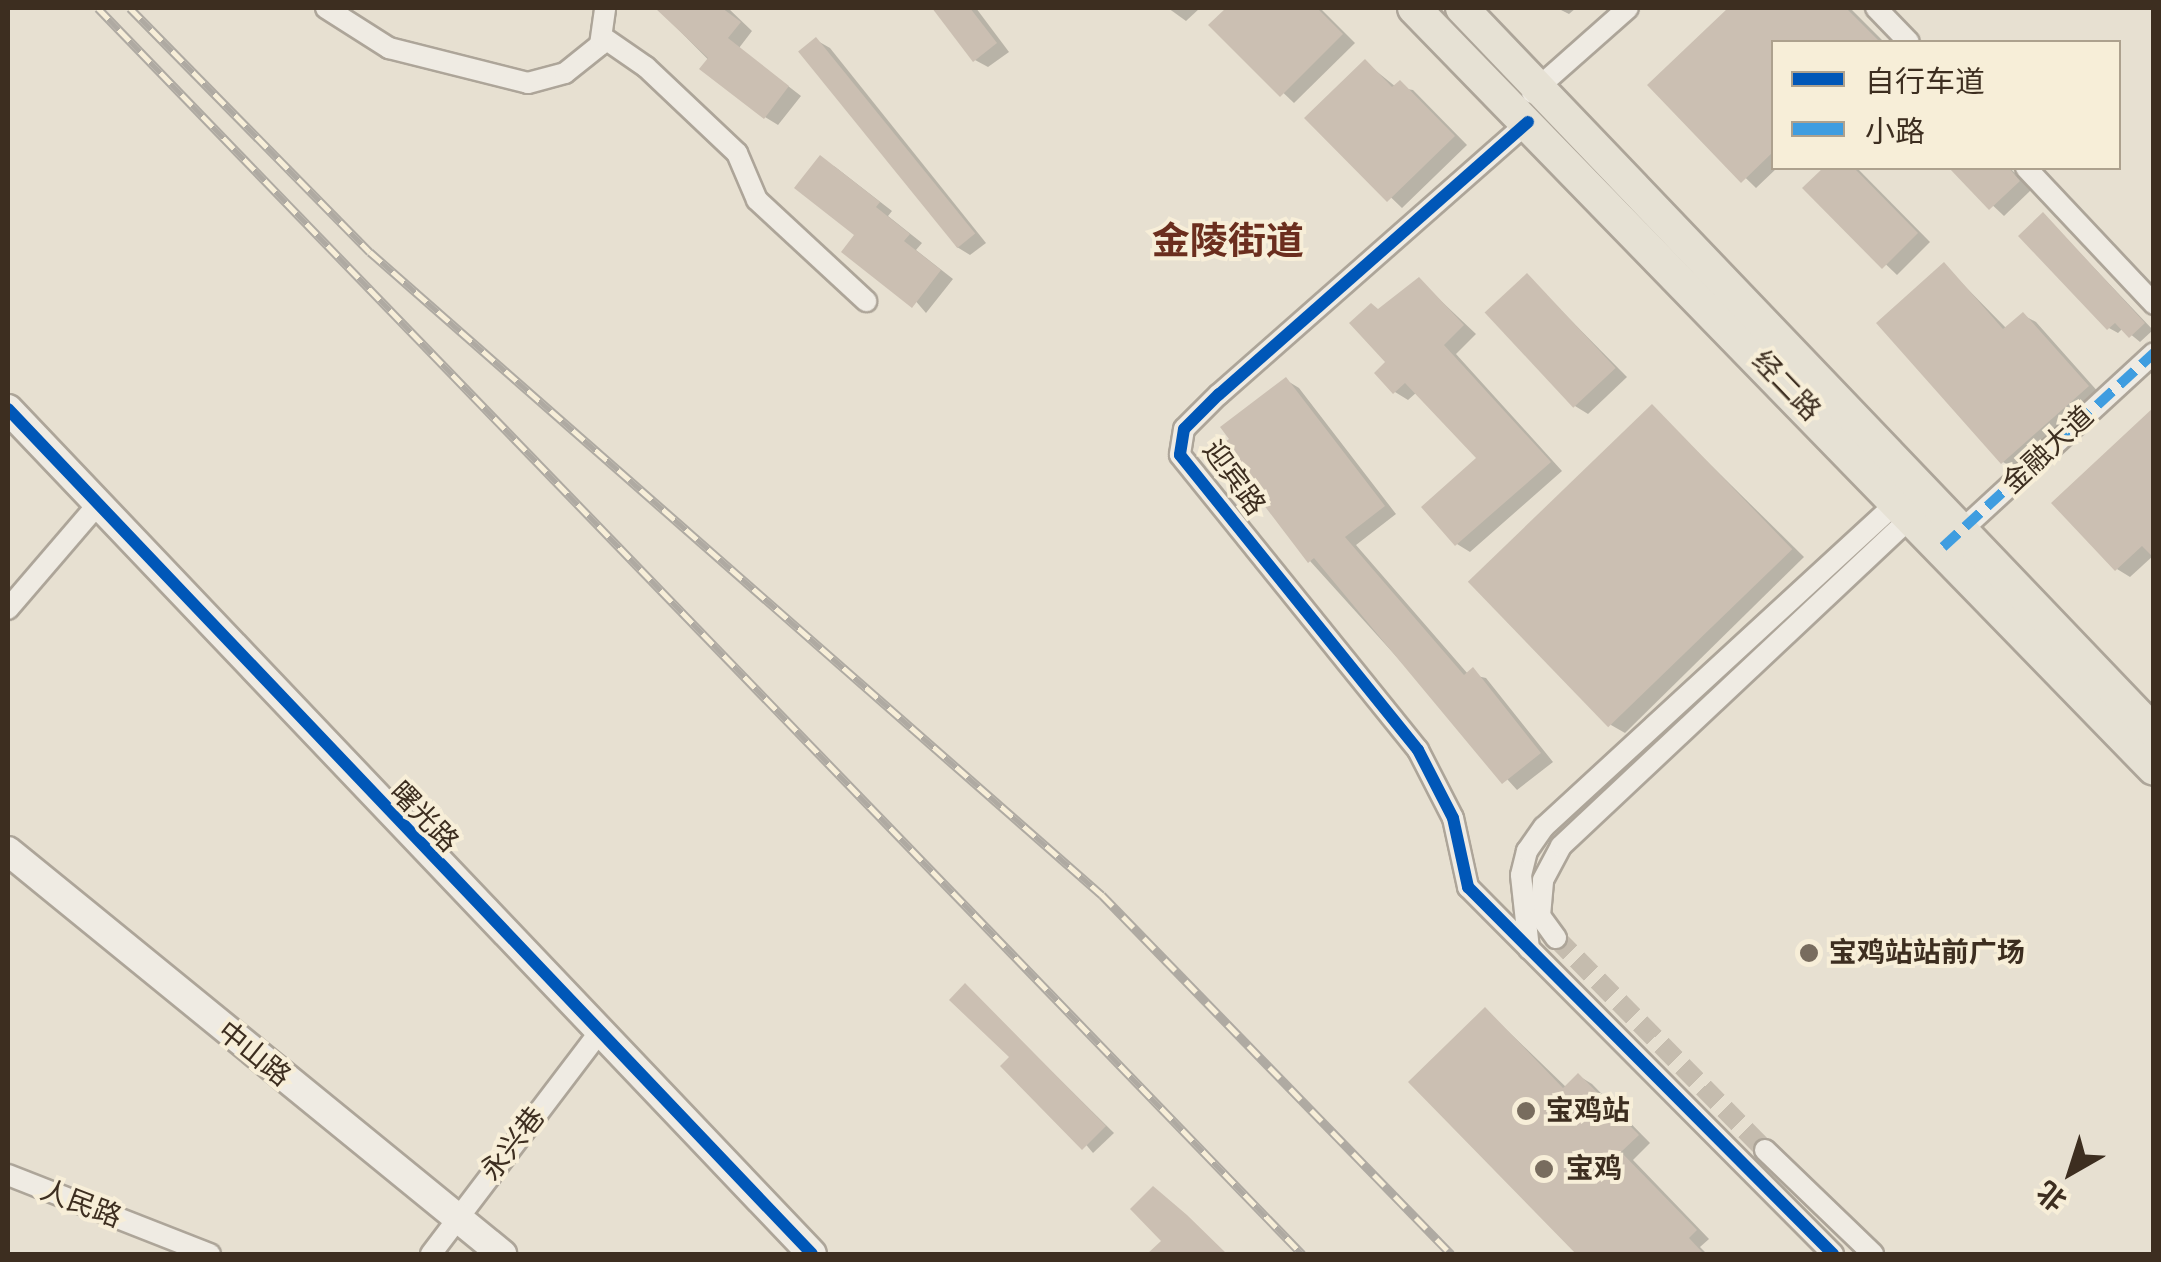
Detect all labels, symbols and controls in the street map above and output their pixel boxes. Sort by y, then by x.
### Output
legend [1771,40,2121,170]
text: 自行车道 [1865,64,1985,99]
text: 小路 [1865,114,1925,149]
district label: 金陵街道 [1152,219,1304,265]
street label: 经二路 [1745,344,1827,428]
street label: 金融大道 [1996,400,2100,500]
street label: 迎宾路 [1196,434,1272,522]
street label: 曙光路 [383,775,465,859]
place label: 宝鸡站站前广场 [1829,936,2025,970]
marker: 宝鸡站站前广场 [1798,942,1820,964]
street label: 中山路 [211,1015,297,1093]
place label: 宝鸡站 [1546,1094,1630,1128]
marker: 宝鸡站 [1515,1100,1537,1122]
street label: 永兴巷 [474,1101,552,1187]
north arrow [2021,1122,2121,1222]
place label: 宝鸡 [1566,1152,1622,1186]
marker: 宝鸡 [1531,1156,1557,1182]
street label: 人民路 [36,1173,126,1235]
text: 北 [2031,1174,2073,1217]

